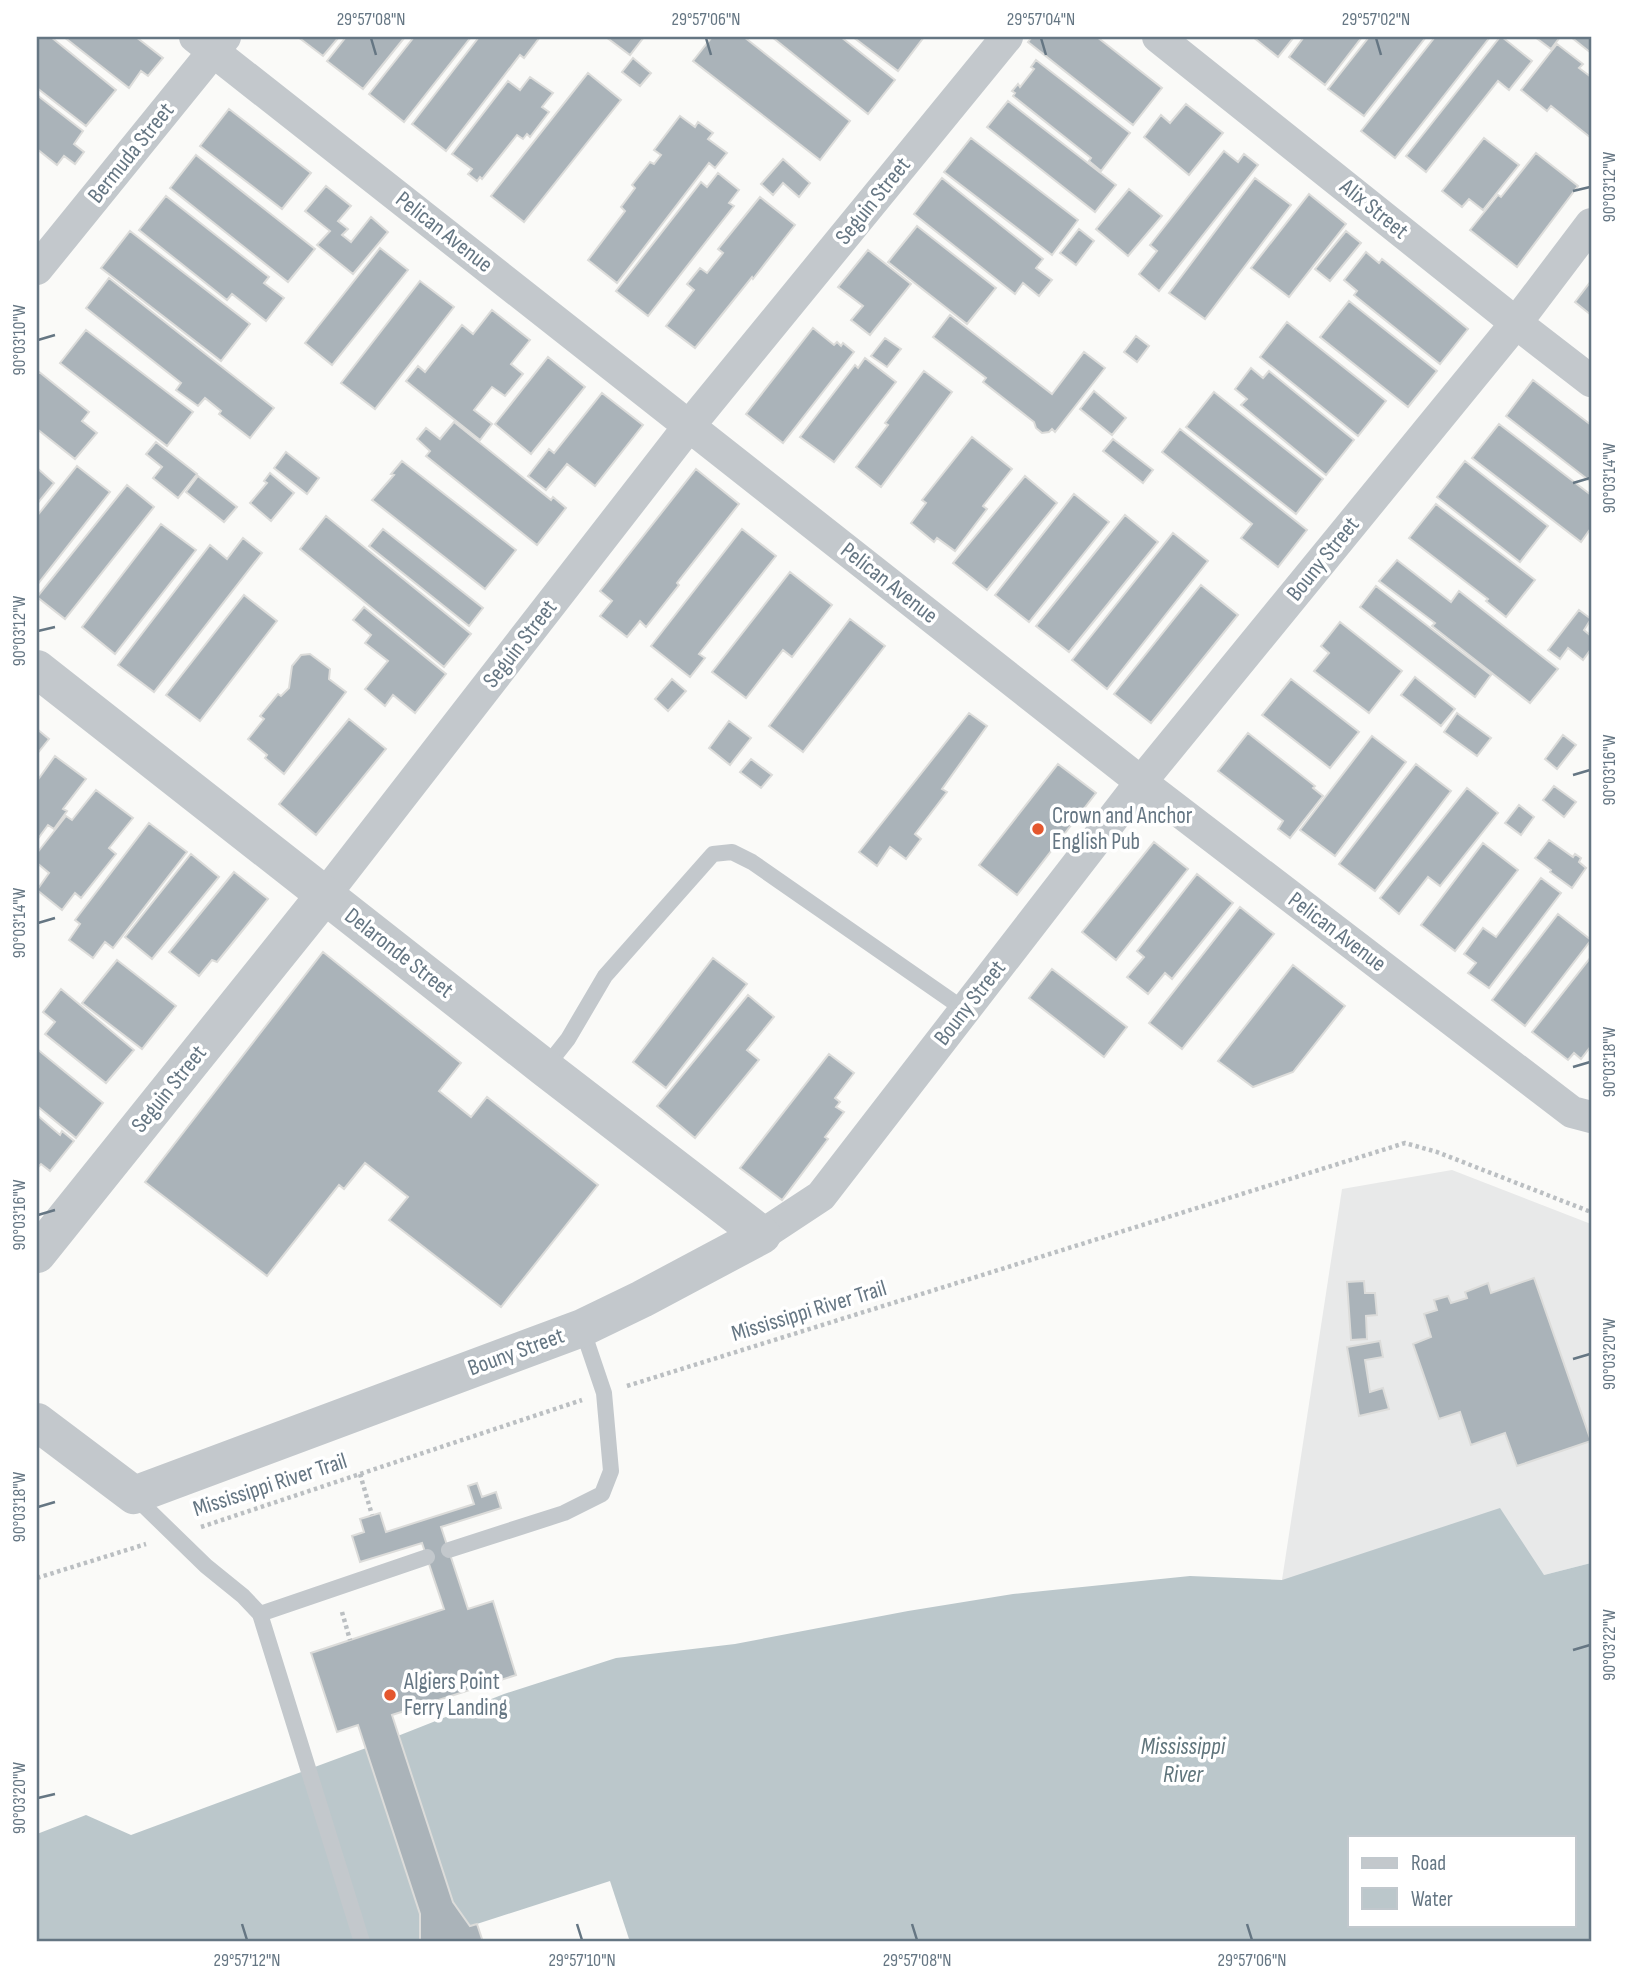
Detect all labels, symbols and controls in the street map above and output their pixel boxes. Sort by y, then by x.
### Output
text: 29°57'08"N [337,9,405,30]
text: 29°57'06"N [672,9,740,30]
text: 29°57'04"N [1007,9,1075,30]
text: 29°57'02"N [1342,9,1410,30]
street label: Bermuda Street [82,97,180,209]
text: 90°03'12"W [1599,151,1620,222]
street label: Seguin Street [829,152,917,250]
street label: Alix Street [1333,172,1414,245]
street label: Pelican Avenue [390,185,498,279]
text: 90°03'10"W [9,304,30,375]
text: 90°03'14"W [1599,443,1620,513]
street label: Bouny Street [1281,511,1365,607]
street label: Pelican Avenue [835,536,943,630]
street label: Seguin Street [477,594,563,694]
text: 90°03'12"W [9,595,30,666]
text: 90°03'16"W [1599,734,1620,805]
place label: Crown and Anchor English Pub [1052,802,1193,856]
marker: Crown and Anchor English Pub [1030,821,1046,837]
street label: Pelican Avenue [1282,886,1392,978]
text: 90°03'14"W [9,888,30,958]
street label: Delaronde Street [339,902,459,1004]
street label: Bouny Street [928,955,1012,1051]
text: 90°03'18"W [1599,1026,1620,1097]
street label: Seguin Street [125,1040,213,1138]
text: 90°03'16"W [9,1179,30,1250]
street label: Mississippi River Trail [728,1274,890,1348]
text: 90°03'20"W [1599,1318,1620,1390]
street label: Bouny Street [464,1322,568,1382]
street label: Mississippi River Trail [189,1447,351,1523]
text: 90°03'18"W [9,1471,30,1542]
text: 90°03'22"W [1599,1609,1620,1681]
place label: Algiers Point Ferry Landing [403,1668,508,1722]
marker: Algiers Point Ferry Landing [382,1687,398,1703]
water label: Mississippi River [1141,1732,1226,1789]
text: 90°03'20"W [9,1762,30,1834]
legend [1348,1836,1576,1926]
text: Road [1411,1851,1446,1876]
text: Water [1411,1887,1453,1912]
text: 29°57'12"N [214,1950,280,1971]
text: 29°57'10"N [548,1950,616,1971]
text: 29°57'08"N [883,1950,951,1971]
text: 29°57'06"N [1218,1950,1286,1971]

